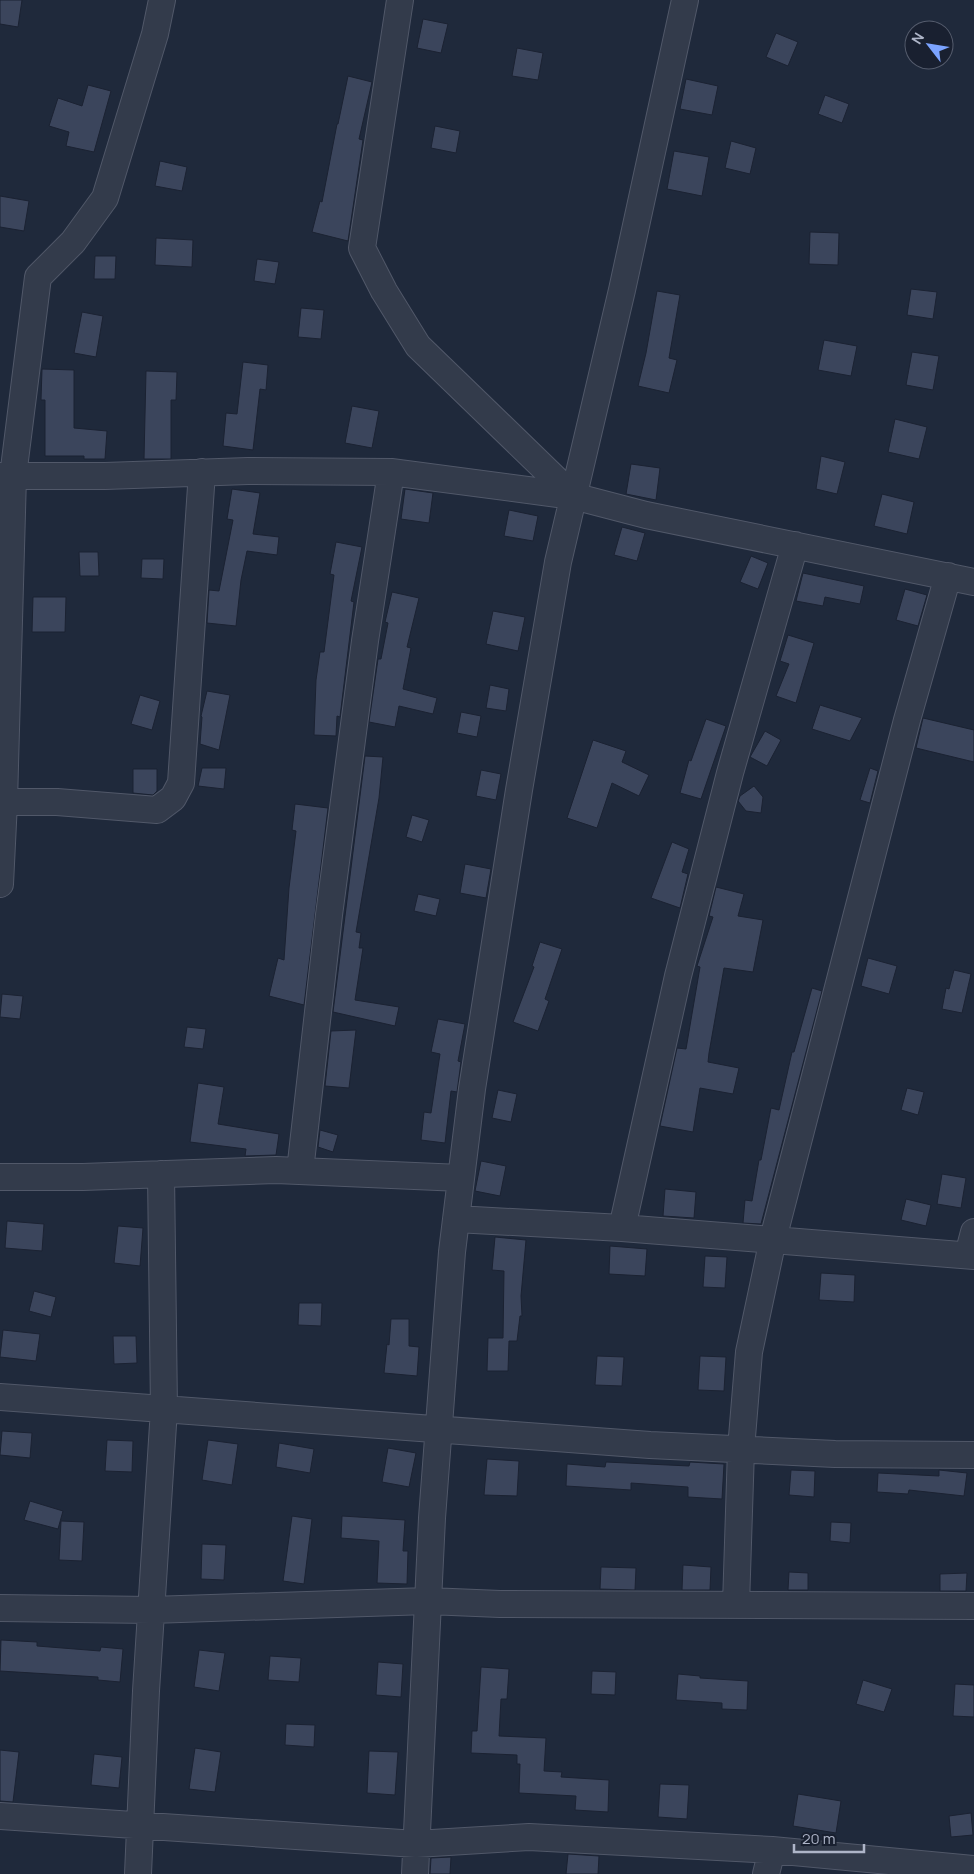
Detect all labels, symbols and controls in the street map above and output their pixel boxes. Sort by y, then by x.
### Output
north arrow [904,20,954,70]
text: N [907,29,928,47]
scale bar [794,1822,864,1854]
text: 20 m [802,1828,835,1849]

